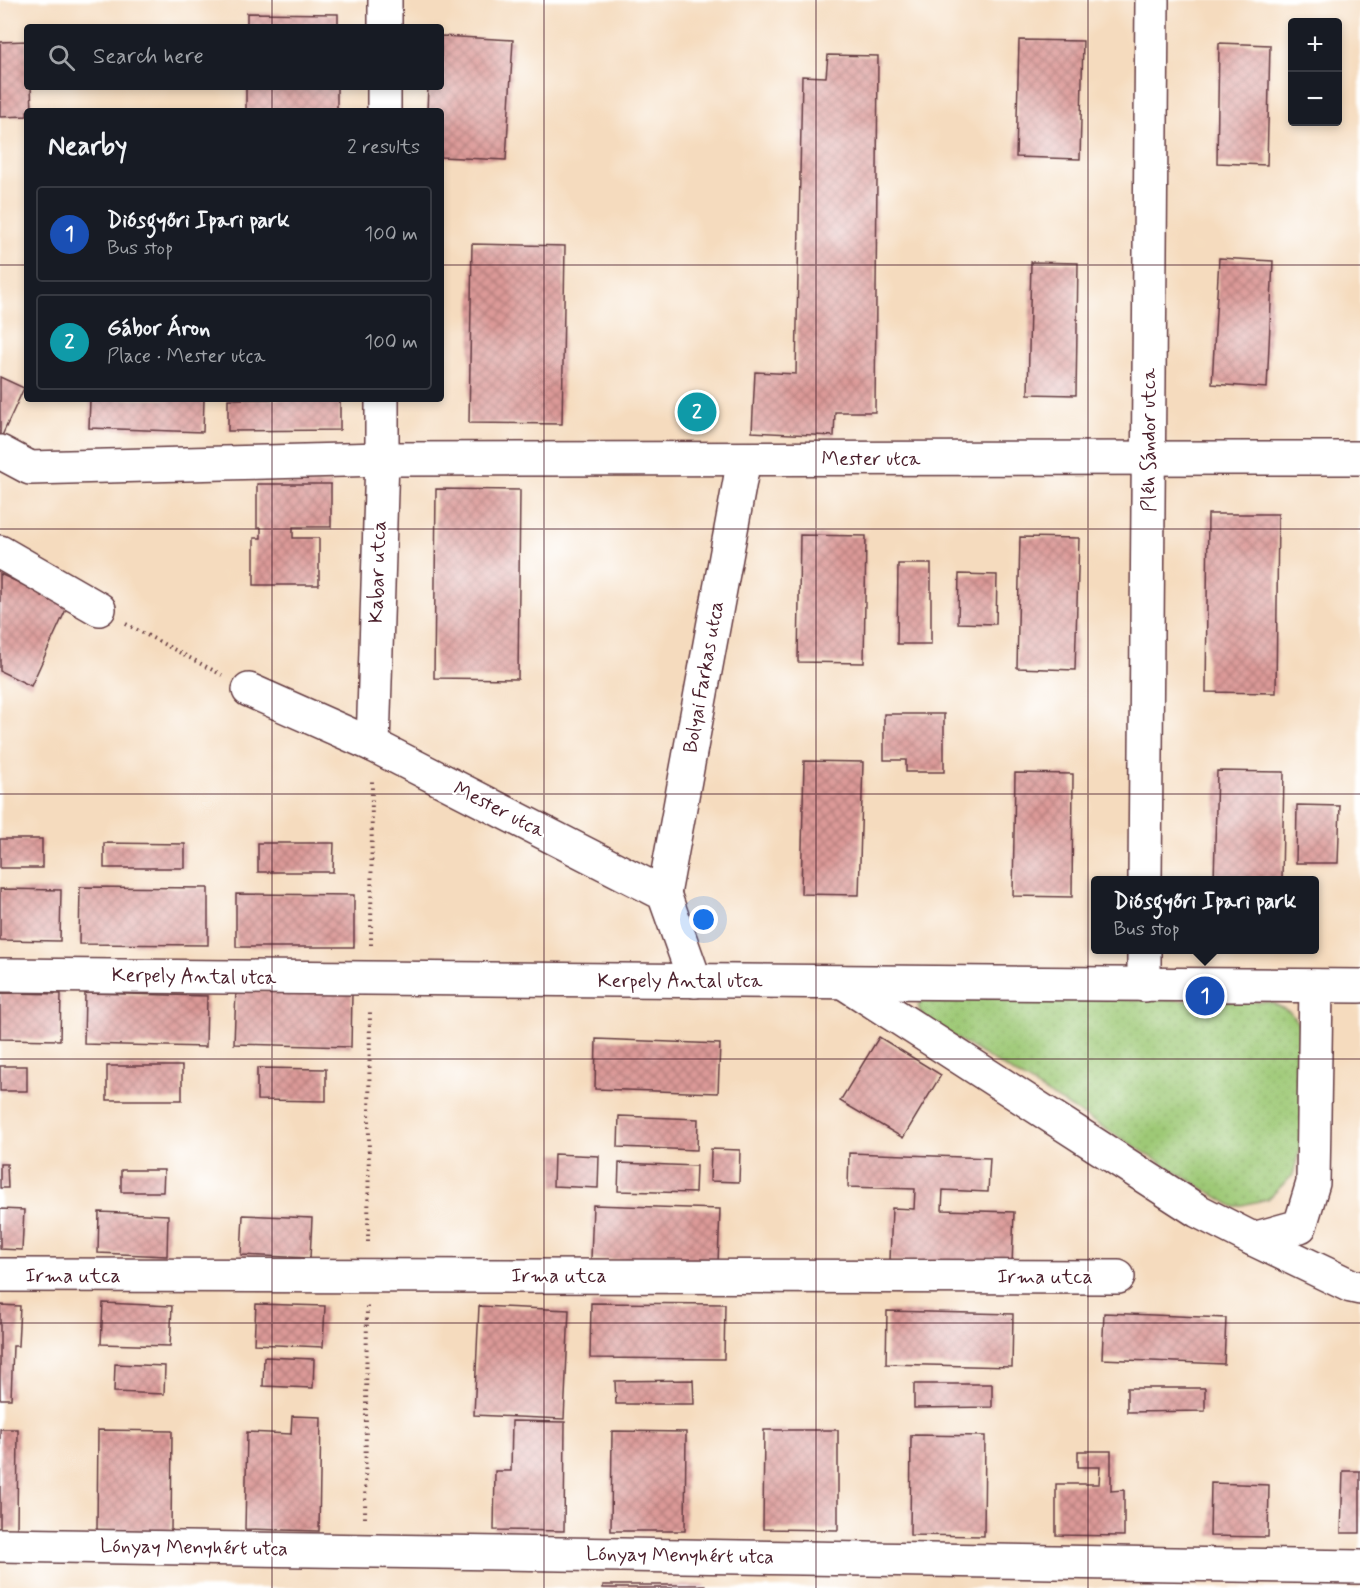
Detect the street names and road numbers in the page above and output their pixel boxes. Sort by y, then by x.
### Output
street label: Pléh Sándor utca [1136,367,1163,512]
street label: Mester utca [821,446,922,473]
street label: Kabar utca [363,520,393,624]
street label: Bolyai Farkas utca [677,599,731,755]
street label: Mester utca [449,775,550,845]
street label: Kerpely Antal utca [111,962,278,992]
street label: Kerpely Antal utca [598,968,763,995]
street label: Irma utca [25,1263,121,1290]
street label: Irma utca [511,1263,607,1290]
street label: Irma utca [997,1264,1093,1291]
street label: Lónyay Menyhért utca [100,1533,288,1563]
street label: Lónyay Menyhért utca [586,1541,774,1571]

